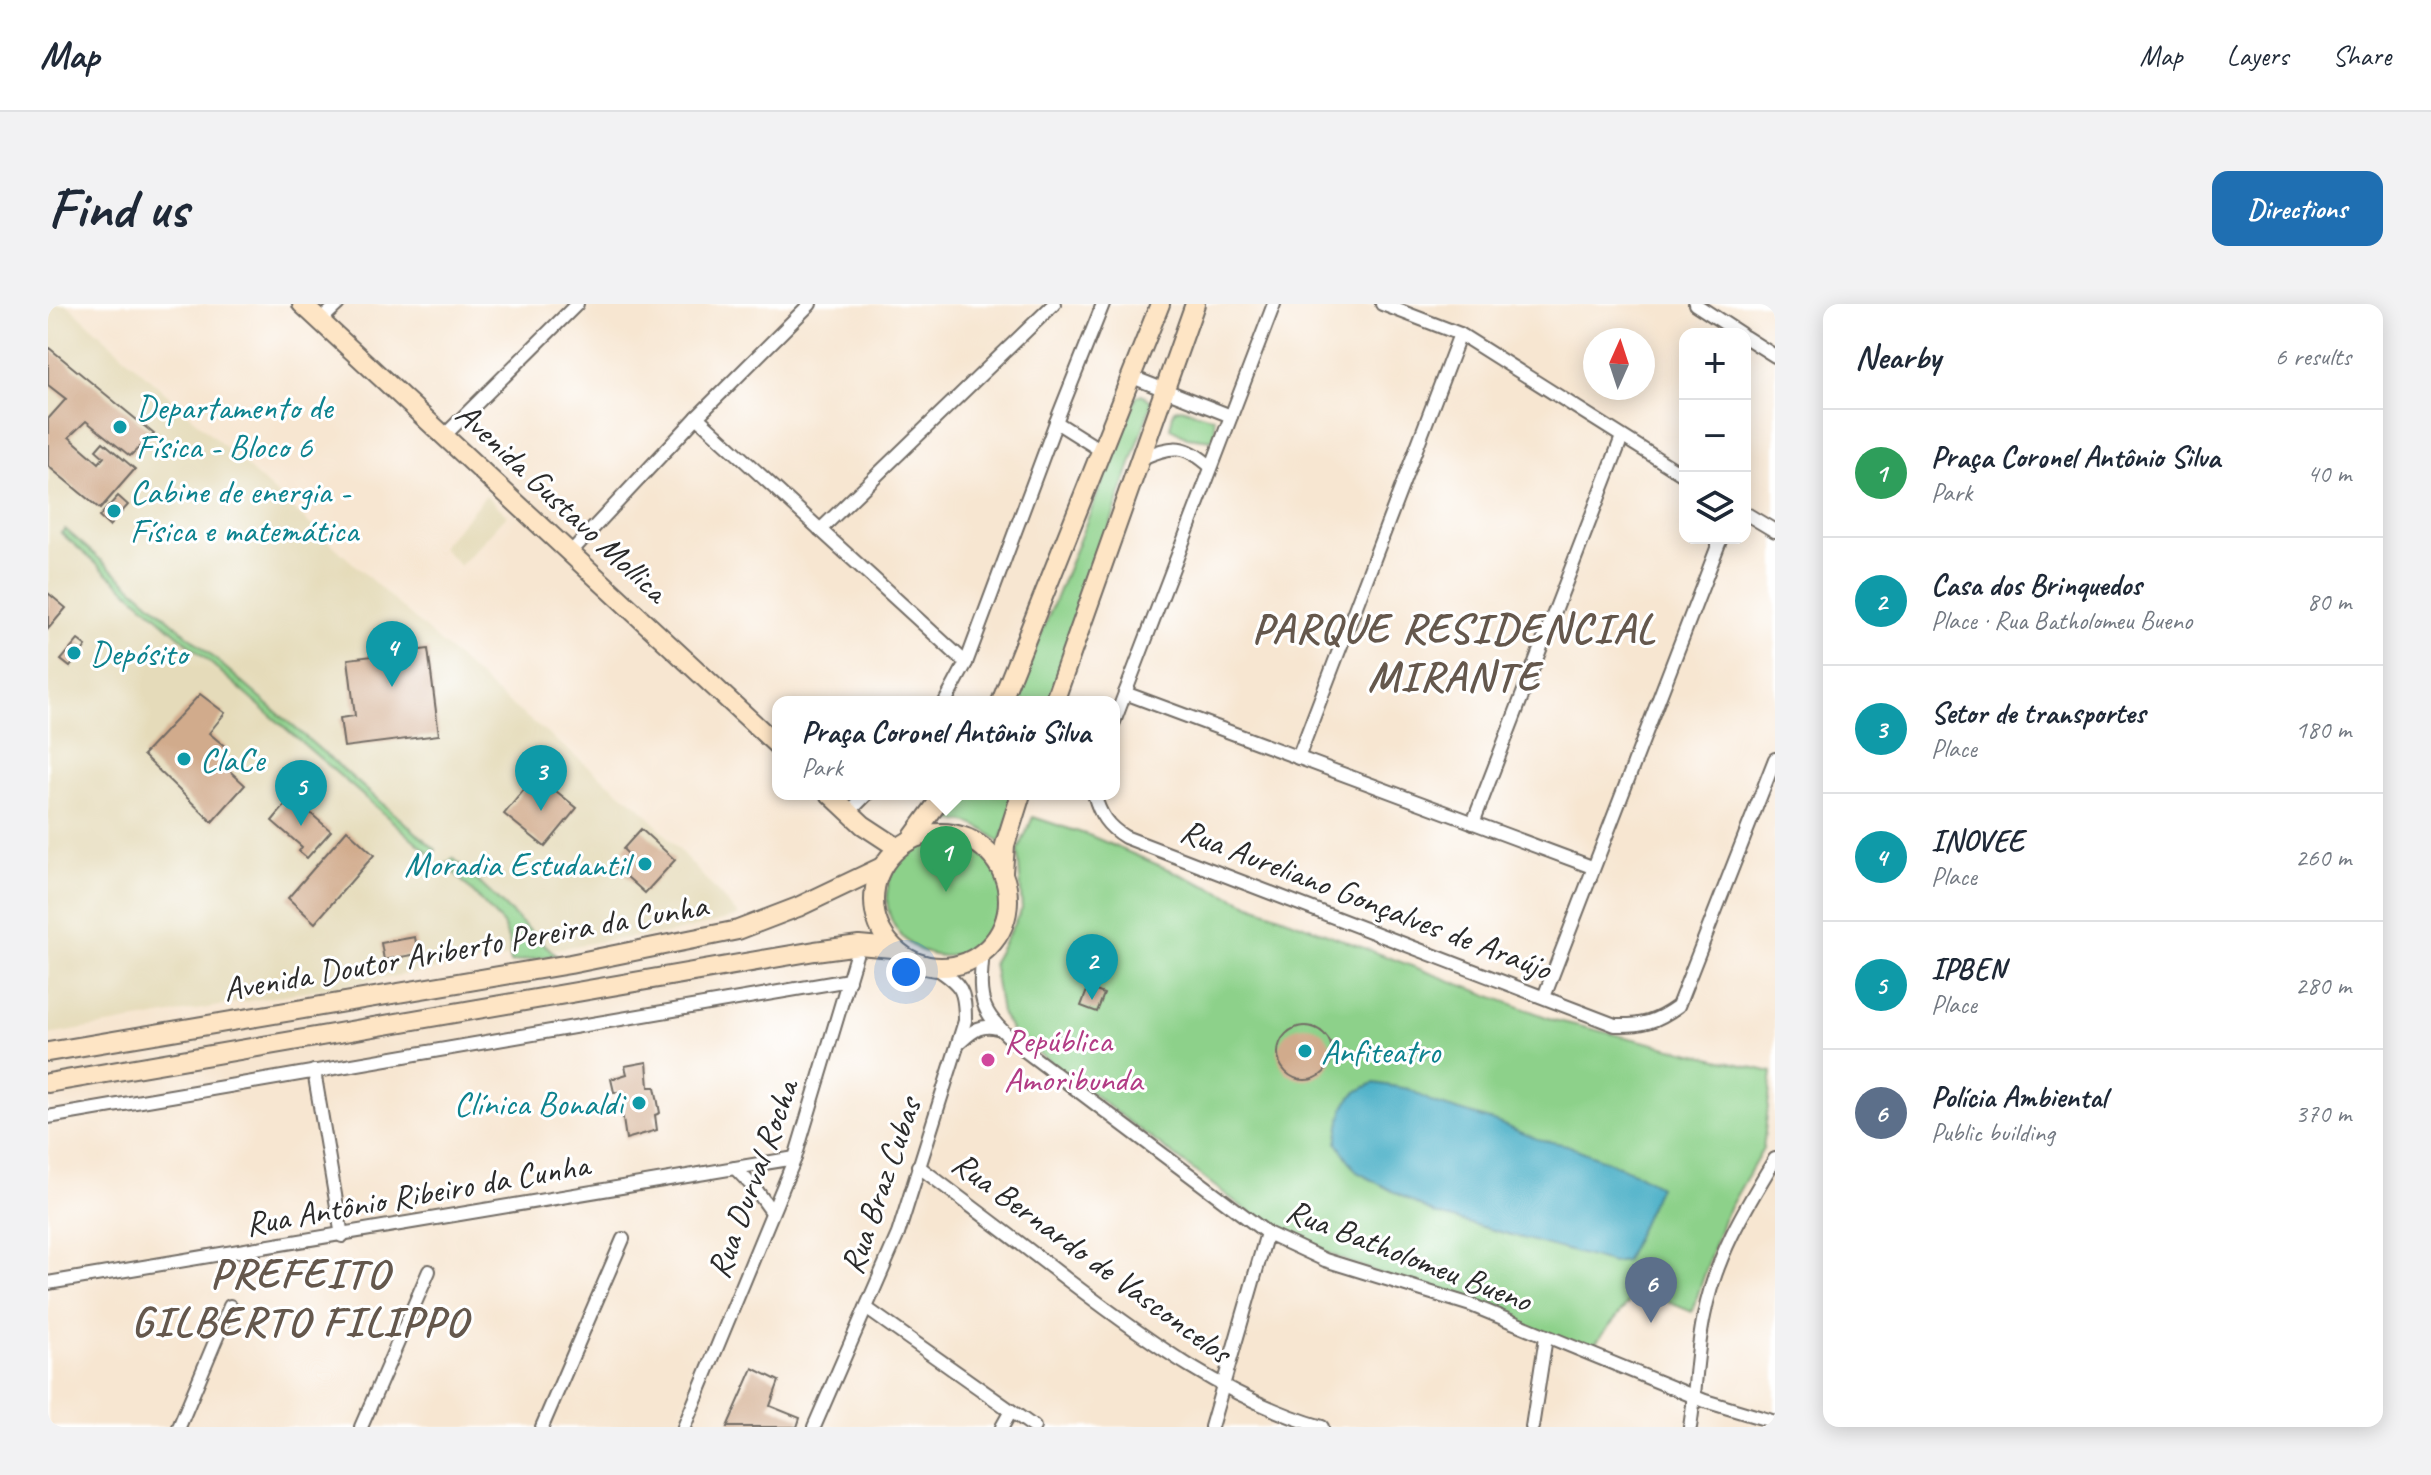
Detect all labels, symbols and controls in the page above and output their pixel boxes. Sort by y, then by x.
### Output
text: Map [40,32,99,79]
text: Map [2140,38,2183,73]
text: Layers [2227,38,2288,73]
text: Share [2332,38,2391,73]
button: Directions [2212,171,2383,246]
text: Find us [48,173,188,244]
north arrow [1583,328,1655,400]
map controls [1679,328,1751,544]
button: + [1679,328,1751,400]
text: Nearby [1855,335,1941,378]
text: 6 results [2275,340,2351,373]
place label: Departamento de Física - Bloco 6 [136,386,334,468]
street label: Avenida Gustavo Mollica [447,393,679,613]
button: − [1679,400,1751,472]
marker: Departamento de Física - Bloco 6 [111,418,129,436]
text: Praça Coronel Antônio Silva [1931,438,2220,476]
text: 1 [1875,457,1887,490]
text: 40 m [2307,457,2351,490]
place label: Cabine de energia - Física e matemática [130,470,360,552]
button: layers [1679,472,1751,544]
text: Park [1931,476,1972,509]
marker: Cabine de energia - Física e matemática [105,502,123,520]
text: Casa dos Brinquedos [1931,566,2142,604]
text: 2 [1875,585,1887,618]
text: 80 m [2307,585,2351,618]
district label: PARQUE RESIDENCIAL MIRANTE [1252,602,1656,703]
text: Place · Rua Batholomeu Bueno [1931,604,2192,637]
pin: 4 [366,621,418,687]
place label: Depósito [90,632,191,675]
marker: Depósito [65,644,83,662]
text: Setor de transportes [1931,694,2145,732]
popup [772,696,1120,800]
text: Praça Coronel Antônio Silva [801,713,1091,751]
text: 3 [1875,713,1887,746]
text: 180 m [2295,713,2351,746]
text: Place [1931,732,1977,765]
place label: ClaCe [200,738,266,781]
pin: 3 [515,745,567,811]
marker: ClaCe [175,750,193,768]
text: Park [801,751,843,784]
pin: 5 [275,760,327,826]
street label: Rua Aureliano Gonçalves de Araújo [1175,808,1559,990]
text: INOVEE [1931,822,2024,860]
pin: 1 [920,826,972,892]
text: 4 [1875,841,1887,874]
text: 260 m [2295,841,2351,874]
place label: Moradia Estudantil [404,843,635,886]
marker: Moradia Estudantil [636,855,654,873]
text: Place [1931,860,1977,893]
street label: Avenida Doutor Ariberto Pereira da Cunha [220,883,712,1011]
pin: 2 [1066,934,1118,1000]
text: IPBEN [1931,950,2006,988]
your location [886,952,926,992]
text: 5 [1875,969,1887,1002]
text: 280 m [2295,969,2351,1002]
text: Place [1931,988,1977,1021]
place label: República Amoribunda [1004,1019,1144,1101]
place label: Anfiteatro [1321,1030,1442,1073]
marker: Anfiteatro [1296,1042,1314,1060]
marker: República Amoribunda [979,1051,997,1069]
street label: Rua Durval Rocha [696,1071,809,1284]
text: Polícia Ambiental [1931,1078,2107,1116]
place label: Clínica Bonaldi [454,1082,627,1125]
street label: Rua Braz Cubas [830,1089,931,1280]
marker: Clínica Bonaldi [630,1094,648,1112]
text: 6 [1875,1097,1887,1130]
text: 370 m [2295,1097,2351,1130]
text: Public building [1931,1116,2054,1149]
street label: Rua Bernardo de Vasconcelos [944,1141,1242,1374]
street label: Rua Antônio Ribeiro da Cunha [242,1142,595,1245]
street label: Rua Batholomeu Bueno [1280,1189,1539,1322]
district label: PREFEITO GILBERTO FILIPPO [132,1247,472,1348]
pin: 6 [1625,1257,1677,1323]

